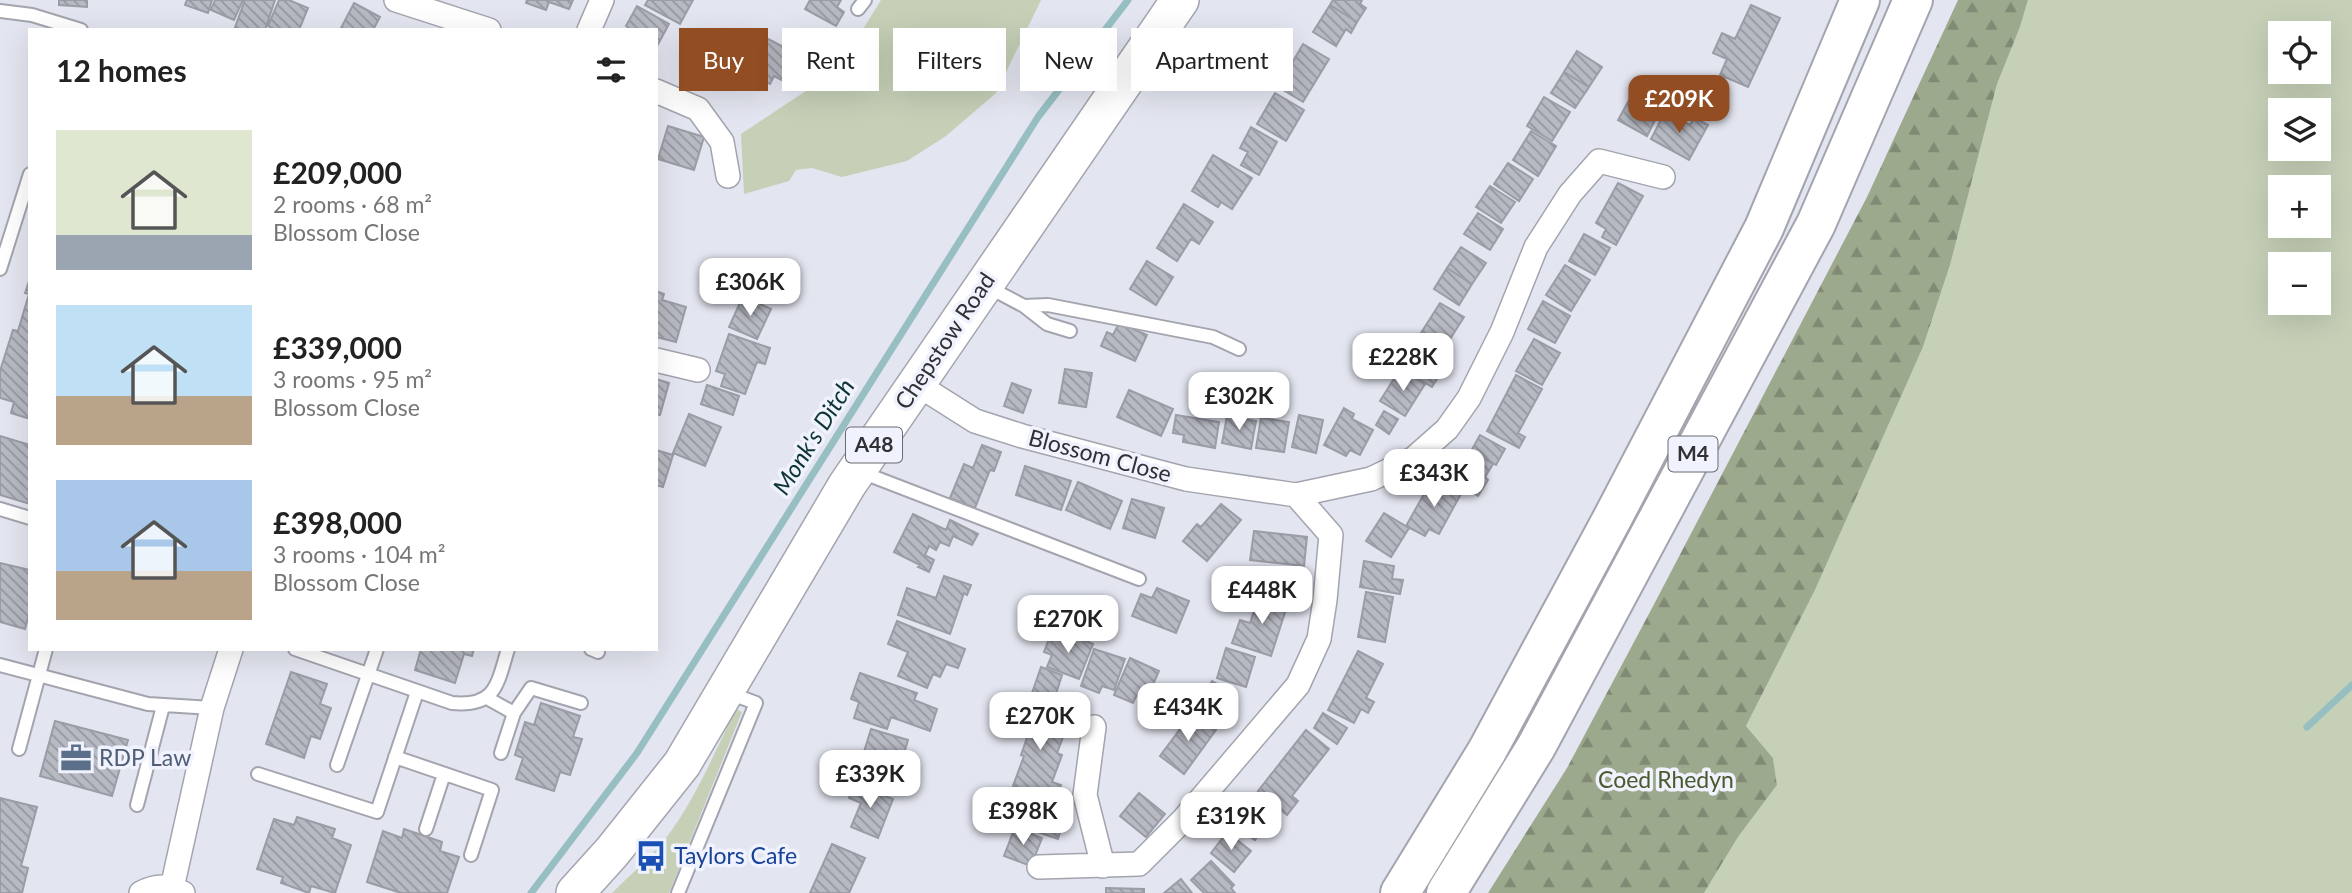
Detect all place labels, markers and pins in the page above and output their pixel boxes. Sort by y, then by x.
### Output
pin: £209K [1630,76,1728,135]
pin: £306K [701,258,799,318]
pin: £228K [1354,334,1452,393]
pin: £302K [1190,372,1288,432]
pin: £343K [1385,449,1483,509]
pin: £448K [1213,566,1311,626]
pin: £270K [1019,596,1117,655]
pin: £434K [1139,684,1237,743]
pin: £270K [991,692,1089,752]
office icon: RDP Law [59,741,93,775]
place label: RDP Law [99,743,191,771]
pin: £339K [821,750,919,810]
pin: £398K [974,788,1072,847]
pin: £319K [1182,792,1280,852]
bus stop icon: Taylors Cafe [634,839,668,873]
place label: Taylors Cafe [674,841,797,869]

